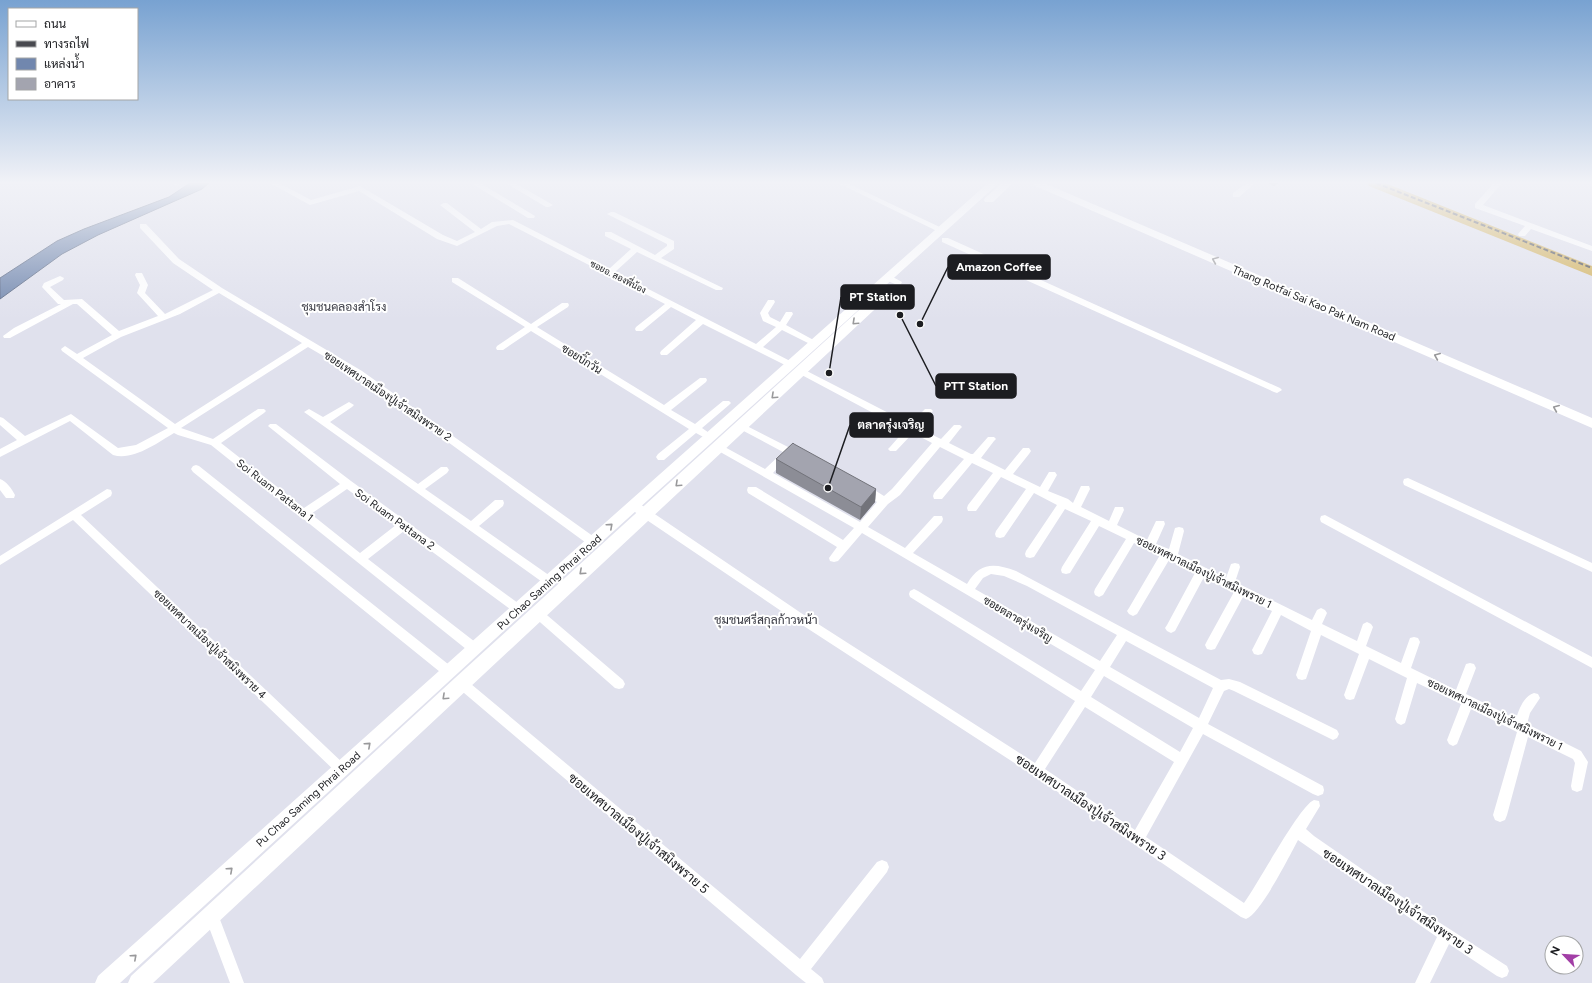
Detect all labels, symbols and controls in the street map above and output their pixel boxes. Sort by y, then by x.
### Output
legend [8,8,138,100]
text: ถนน [44,17,67,31]
text: ทางรถไฟ [44,36,89,51]
text: แหล่งน้ำ [44,53,84,71]
text: อาคาร [44,77,76,91]
street label: ซอยอ. สองพี่น้อง [588,255,649,295]
callout: Amazon Coffee [948,255,1050,279]
one-way arrow [1211,257,1219,265]
text: Amazon Coffee [956,260,1042,274]
street label: Thang Rotfai Sai Kao Pak Nam Road [1230,263,1397,344]
callout: PT Station [841,285,914,309]
text: PT Station [849,290,907,304]
district label: ชุมชนคลองสำโรง [302,299,386,316]
one-way arrow [852,317,859,324]
street label: ซอยบิ๊กวัน [559,338,607,377]
street label: ซอยเทศบาลเมืองปู่เจ้าสมิงพราย 2 [321,348,455,445]
one-way arrow [1433,353,1440,361]
callout: PTT Station [936,374,1016,398]
text: PTT Station [944,379,1008,393]
one-way arrow [771,391,779,399]
one-way arrow [1553,405,1561,413]
callout: ตลาดรุ่งเจริญ [850,413,933,437]
text: ตลาดรุ่งเจริญ [858,418,924,433]
street label: Soi Ruam Pattana 1 [234,456,316,524]
one-way arrow [675,479,683,487]
street label: Soi Ruam Pattana 2 [352,486,437,553]
one-way arrow [605,524,613,531]
street label: Pu Chao Saming Phrai Road [494,532,604,633]
street label: ซอยเทศบาลเมืองปู่เจ้าสมิงพราย 1 [1133,533,1274,612]
one-way arrow [579,567,587,574]
street label: ซอยเทศบาลเมืองปู่เจ้าสมิงพราย 4 [150,586,270,703]
street label: ซอยตลาดรุ่งเจริญ [980,593,1055,647]
district label: ชุมชนศรีสกุลก้าวหน้า [714,612,818,629]
street label: ซอยเทศบาลเมืองปู่เจ้าสมิงพราย 1 [1424,675,1565,754]
one-way arrow [442,693,450,700]
one-way arrow [363,742,371,750]
street label: Pu Chao Saming Phrai Road [253,749,363,850]
street label: ซอยเทศบาลเมืองปู่เจ้าสมิงพราย 3 [1011,750,1170,865]
street label: ซอยเทศบาลเมืองปู่เจ้าสมิงพราย 5 [564,769,713,898]
street label: ซอยเทศบาลเมืองปู่เจ้าสมิงพราย 3 [1318,844,1477,959]
one-way arrow [225,867,233,874]
north arrow [1544,935,1584,975]
text: N [1548,944,1563,958]
one-way arrow [129,955,136,962]

